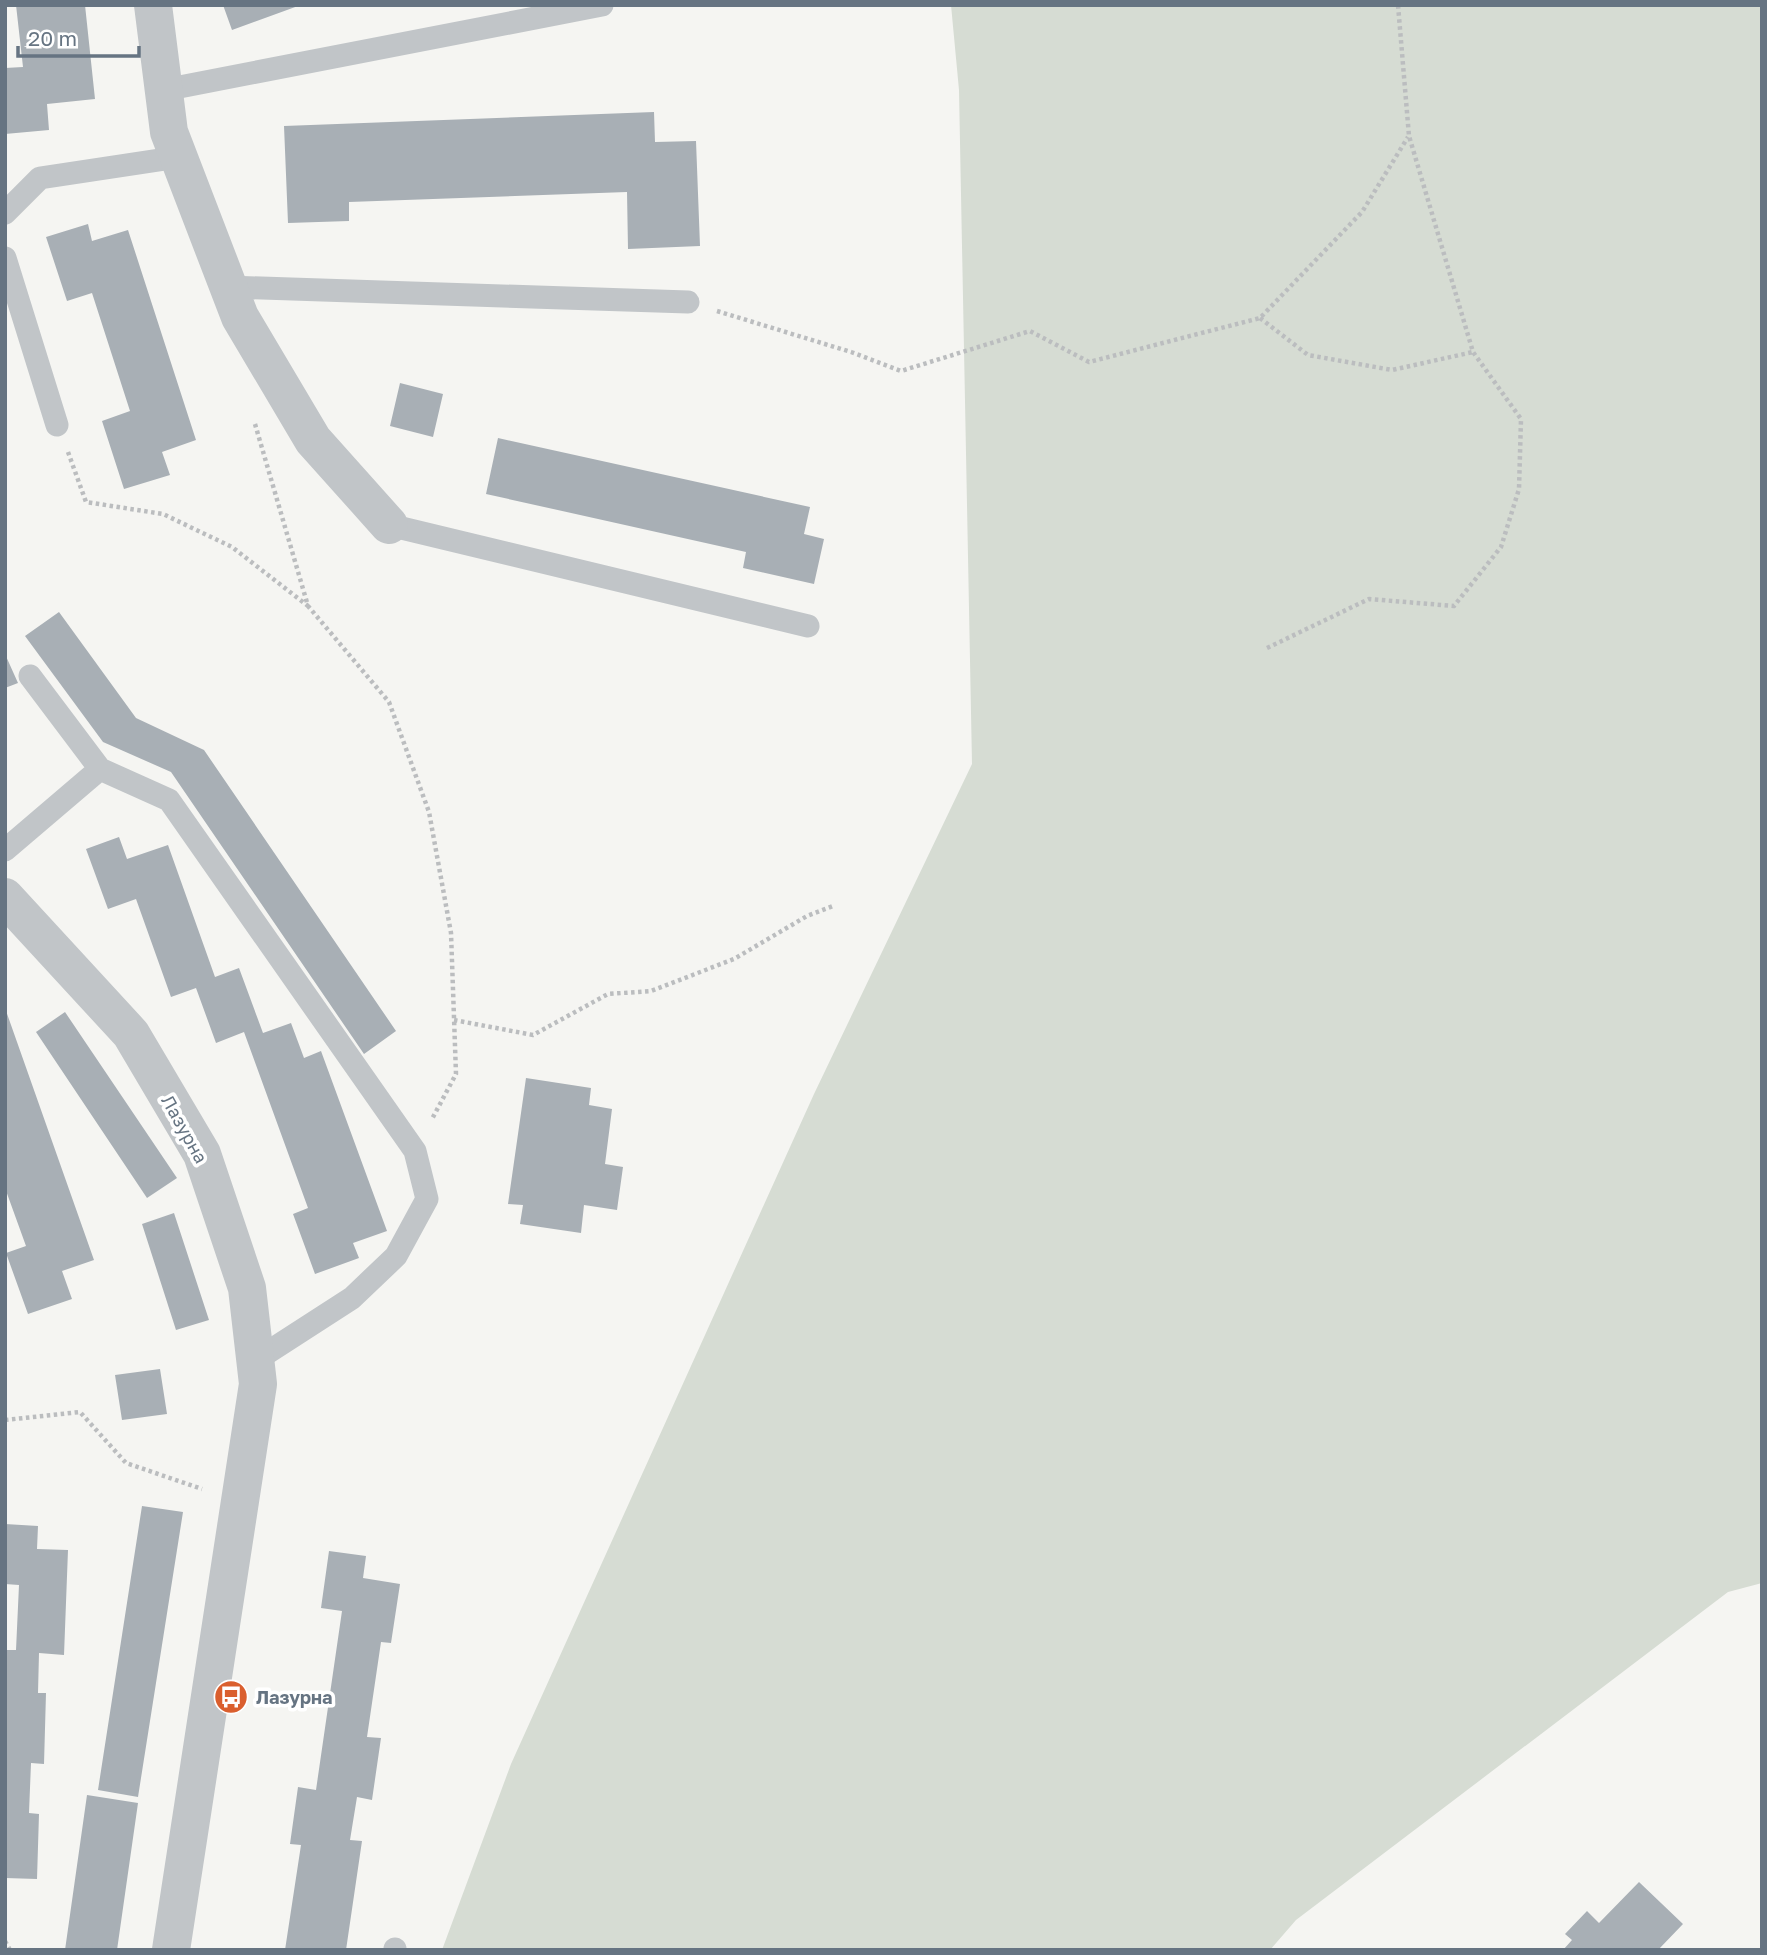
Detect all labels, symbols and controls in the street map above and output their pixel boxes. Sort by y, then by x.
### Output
scale bar [18,14,138,58]
text: 20 m [28,25,77,51]
street label: Лазурна [157,1091,213,1167]
bus stop icon: Лазурна [212,1678,250,1716]
place label: Лазурна [256,1686,333,1708]

